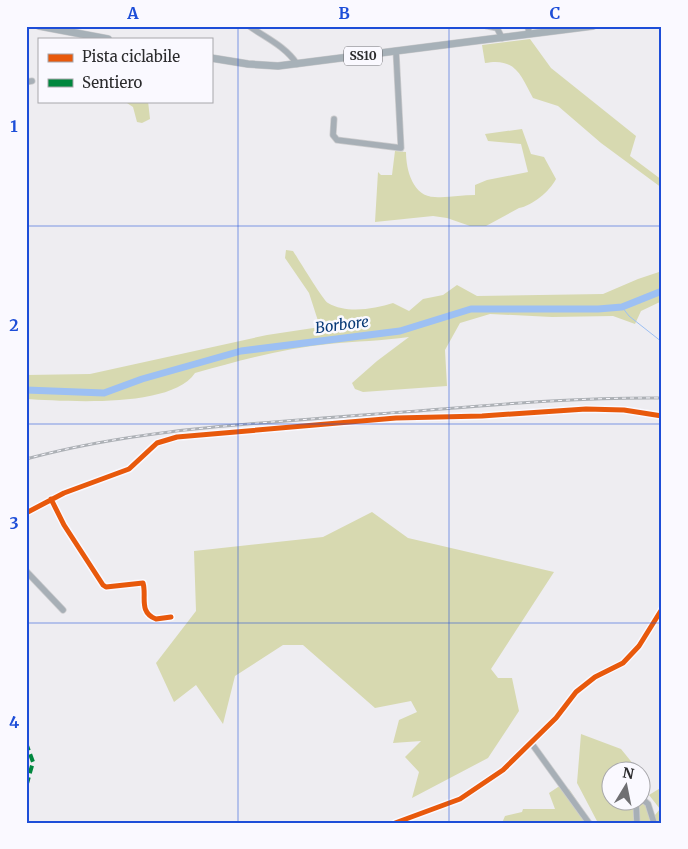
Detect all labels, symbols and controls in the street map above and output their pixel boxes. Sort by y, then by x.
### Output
text: A [126,3,139,23]
text: B [338,3,350,23]
text: C [550,3,560,23]
legend [38,38,212,102]
road number: SS10 [344,46,382,66]
text: Pista ciclabile [82,47,180,66]
text: Sentiero [82,73,143,92]
text: 1 [10,116,18,136]
water label: Borbore [314,312,370,337]
text: 2 [9,315,19,335]
text: 3 [9,513,19,533]
text: 4 [9,712,19,732]
north arrow [600,762,650,812]
text: N [621,763,635,783]

